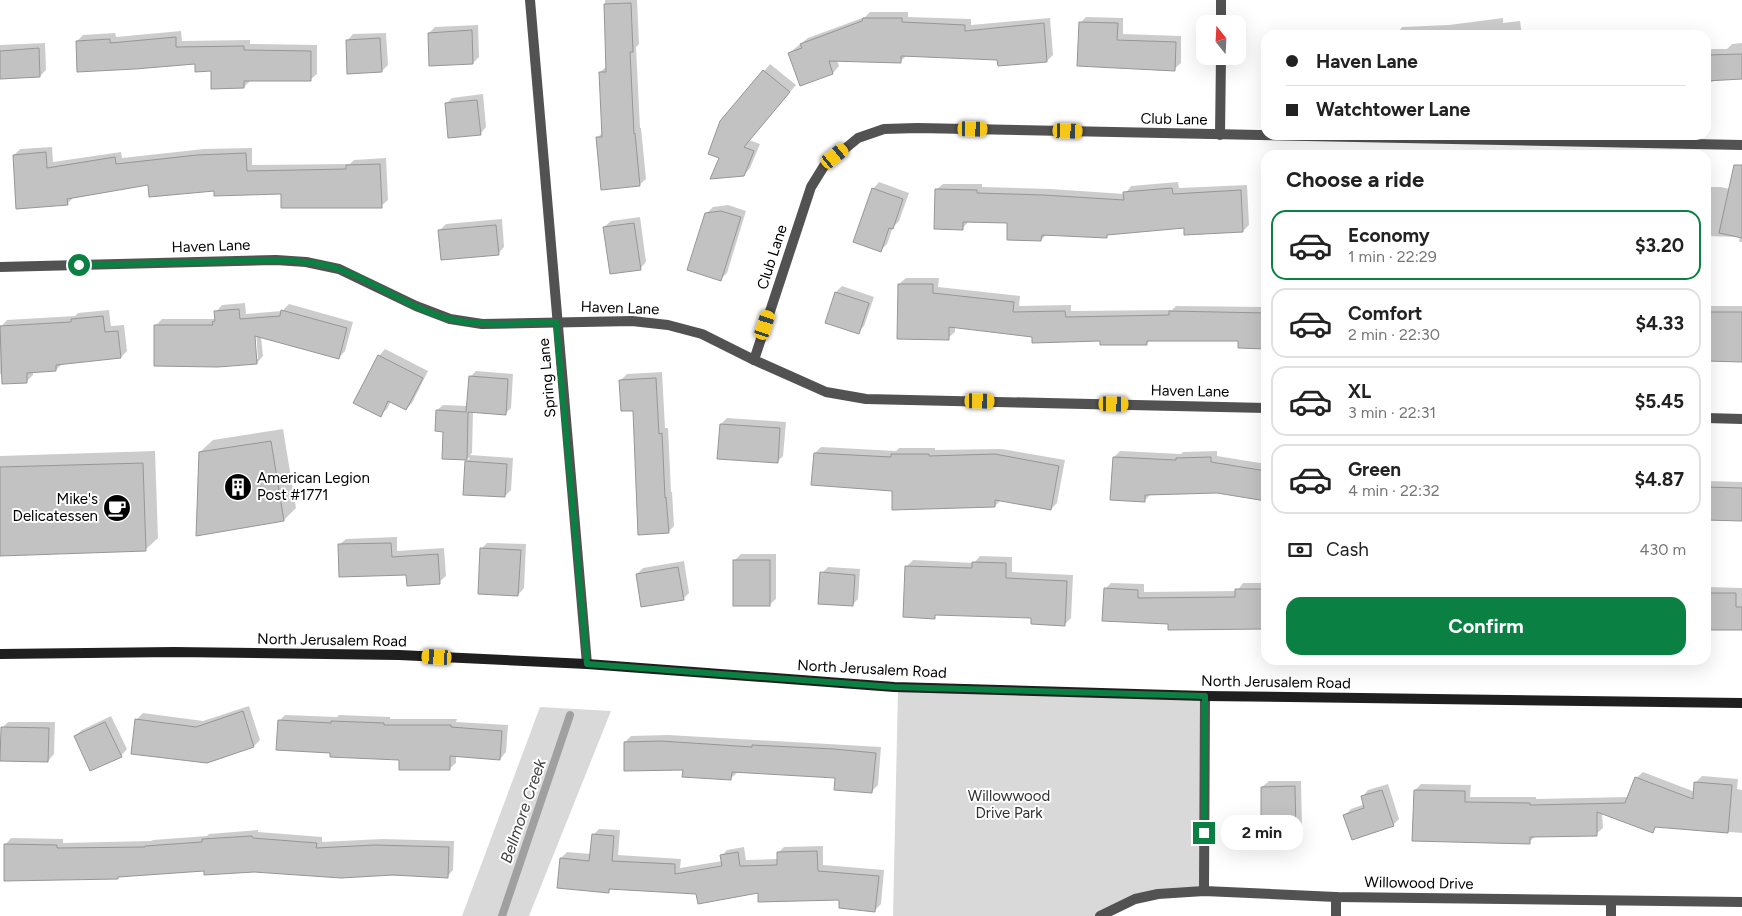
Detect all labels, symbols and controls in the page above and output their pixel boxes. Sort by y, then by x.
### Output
north arrow [1196,15,1246,65]
map controls [1196,15,1246,65]
text: Haven Lane [1316,50,1418,73]
text: Watchtower Lane [1316,98,1470,121]
street label: Club Lane [1140,109,1208,129]
car [957,121,988,137]
car [1052,123,1083,139]
car [818,141,851,171]
text: Choose a ride [1286,166,1424,193]
street label: Club Lane [753,222,791,292]
icon: car [1288,223,1333,268]
text: Economy [1348,224,1430,247]
text: $3.20 [1635,234,1684,257]
street label: Haven Lane [171,236,251,256]
text: 1 min · 22:29 [1348,247,1437,266]
route start [68,254,90,276]
street label: Haven Lane [580,298,660,318]
icon: car [1288,301,1333,346]
text: Comfort [1348,302,1423,325]
car [753,308,776,342]
text: $4.33 [1636,312,1684,335]
text: 2 min · 22:30 [1348,325,1440,344]
street label: Spring Lane [535,338,559,418]
icon: car [1288,379,1333,424]
text: XL [1348,380,1371,403]
street label: Haven Lane [1150,381,1230,401]
text: $5.45 [1635,390,1684,413]
car [964,393,995,409]
car [1098,396,1129,412]
text: 3 min · 22:31 [1348,403,1436,422]
icon: car [1288,457,1333,502]
text: Green [1348,458,1401,481]
text: $4.87 [1635,468,1684,491]
place label: American Legion Post #1771 [257,469,370,504]
building icon: American Legion Post #1771 [223,472,253,502]
text: 4 min · 22:32 [1348,481,1440,500]
place label: Mike's Delicatessen [13,490,98,525]
cafe icon: Mike's Delicatessen [102,493,132,523]
icon: cash [1286,536,1314,564]
text: Cash [1326,538,1369,561]
text: 430 m [1640,540,1686,559]
button: Confirm [1286,597,1686,655]
street label: North Jerusalem Road [257,630,407,650]
car [421,649,452,665]
street label: North Jerusalem Road [797,656,947,682]
street label: North Jerusalem Road [1201,672,1351,692]
water label: Bellmore Creek [496,755,550,866]
park label: Willowwood Drive Park [968,787,1050,822]
callout: 2 min [1222,816,1304,850]
route end [1193,822,1215,844]
text: 2 min [1242,823,1282,842]
street label: Willowood Drive [1364,873,1474,893]

